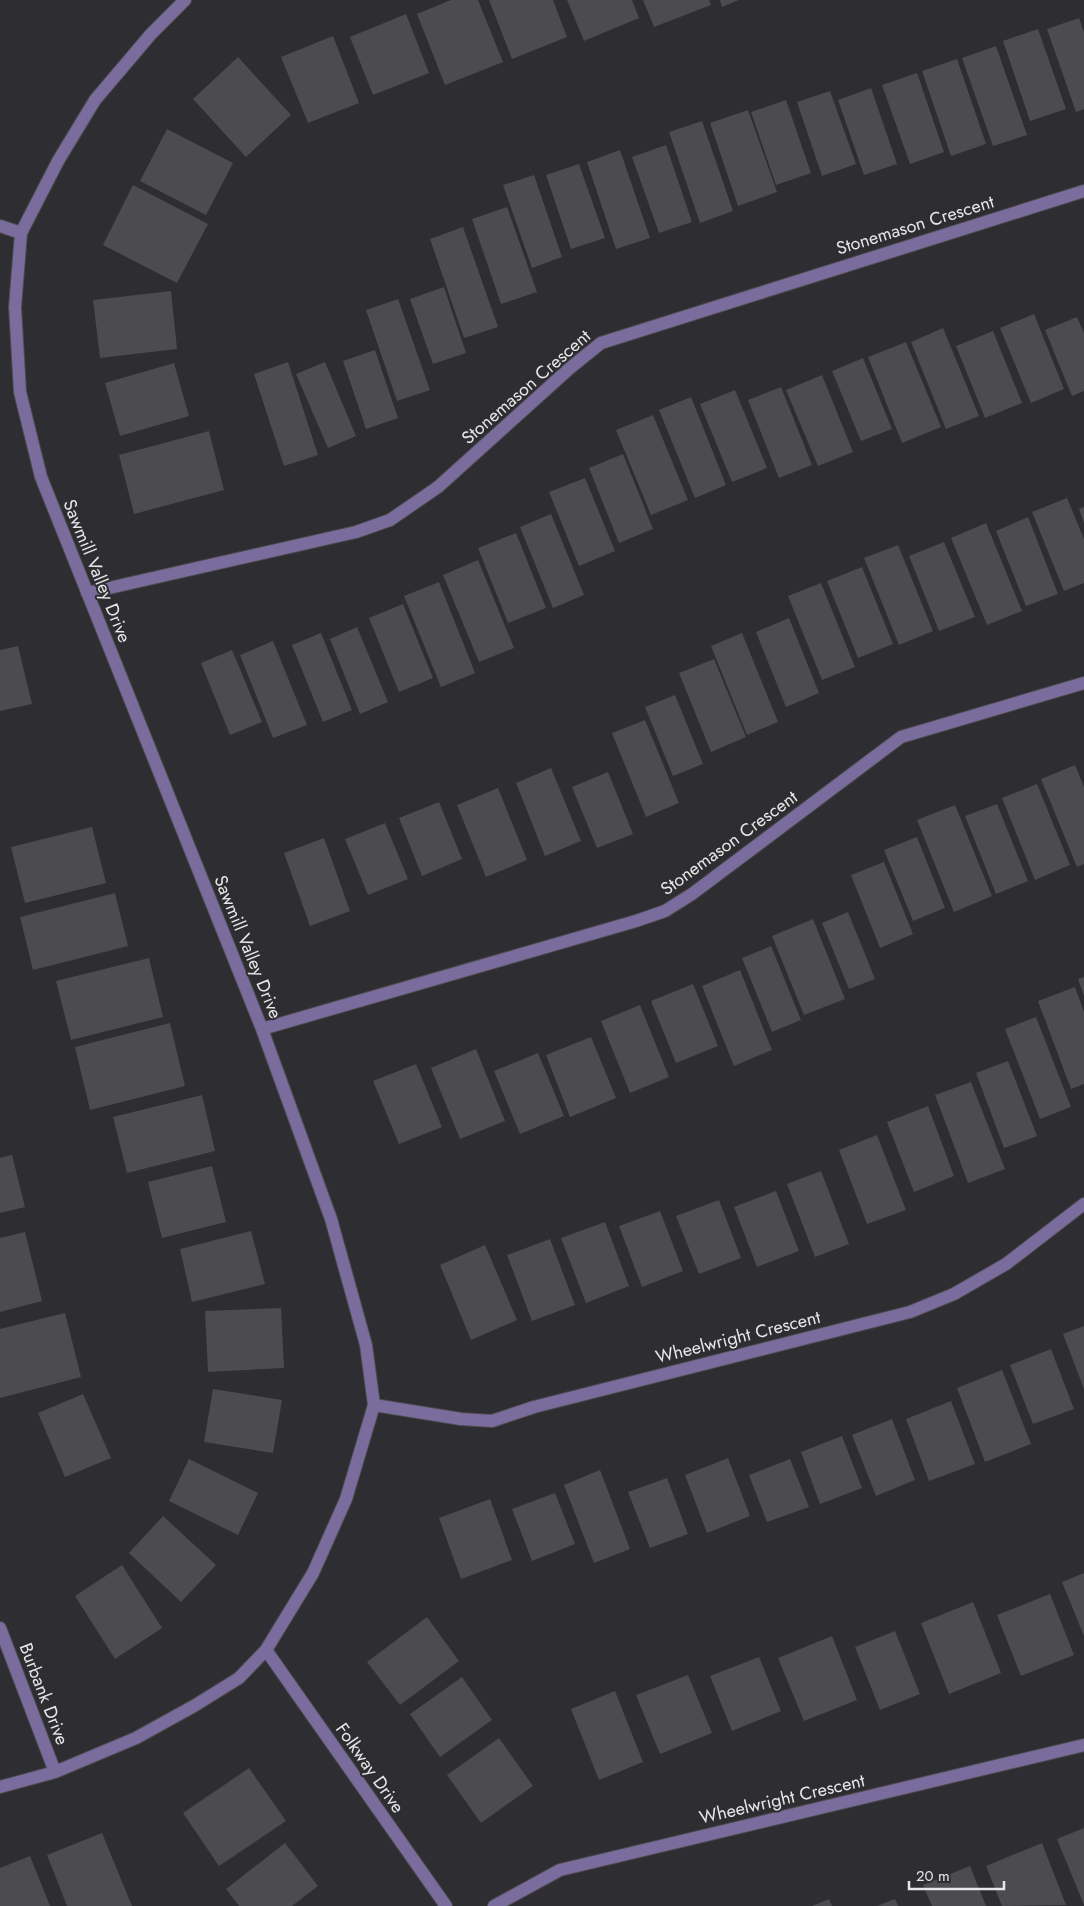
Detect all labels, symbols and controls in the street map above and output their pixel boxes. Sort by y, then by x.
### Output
street label: Stonemason Crescent [833,188,998,261]
street label: Stonemason Crescent [456,323,597,451]
street label: Sawmill Valley Drive [56,495,138,647]
street label: Stonemason Crescent [655,784,803,902]
street label: Sawmill Valley Drive [207,871,289,1023]
street label: Wheelwright Crescent [653,1304,824,1370]
street label: Burbank Drive [13,1639,75,1749]
street label: Folkway Drive [329,1718,411,1818]
street label: Wheelwright Crescent [697,1767,868,1831]
scale bar [909,1858,1004,1890]
text: 20 m [916,1865,950,1887]

